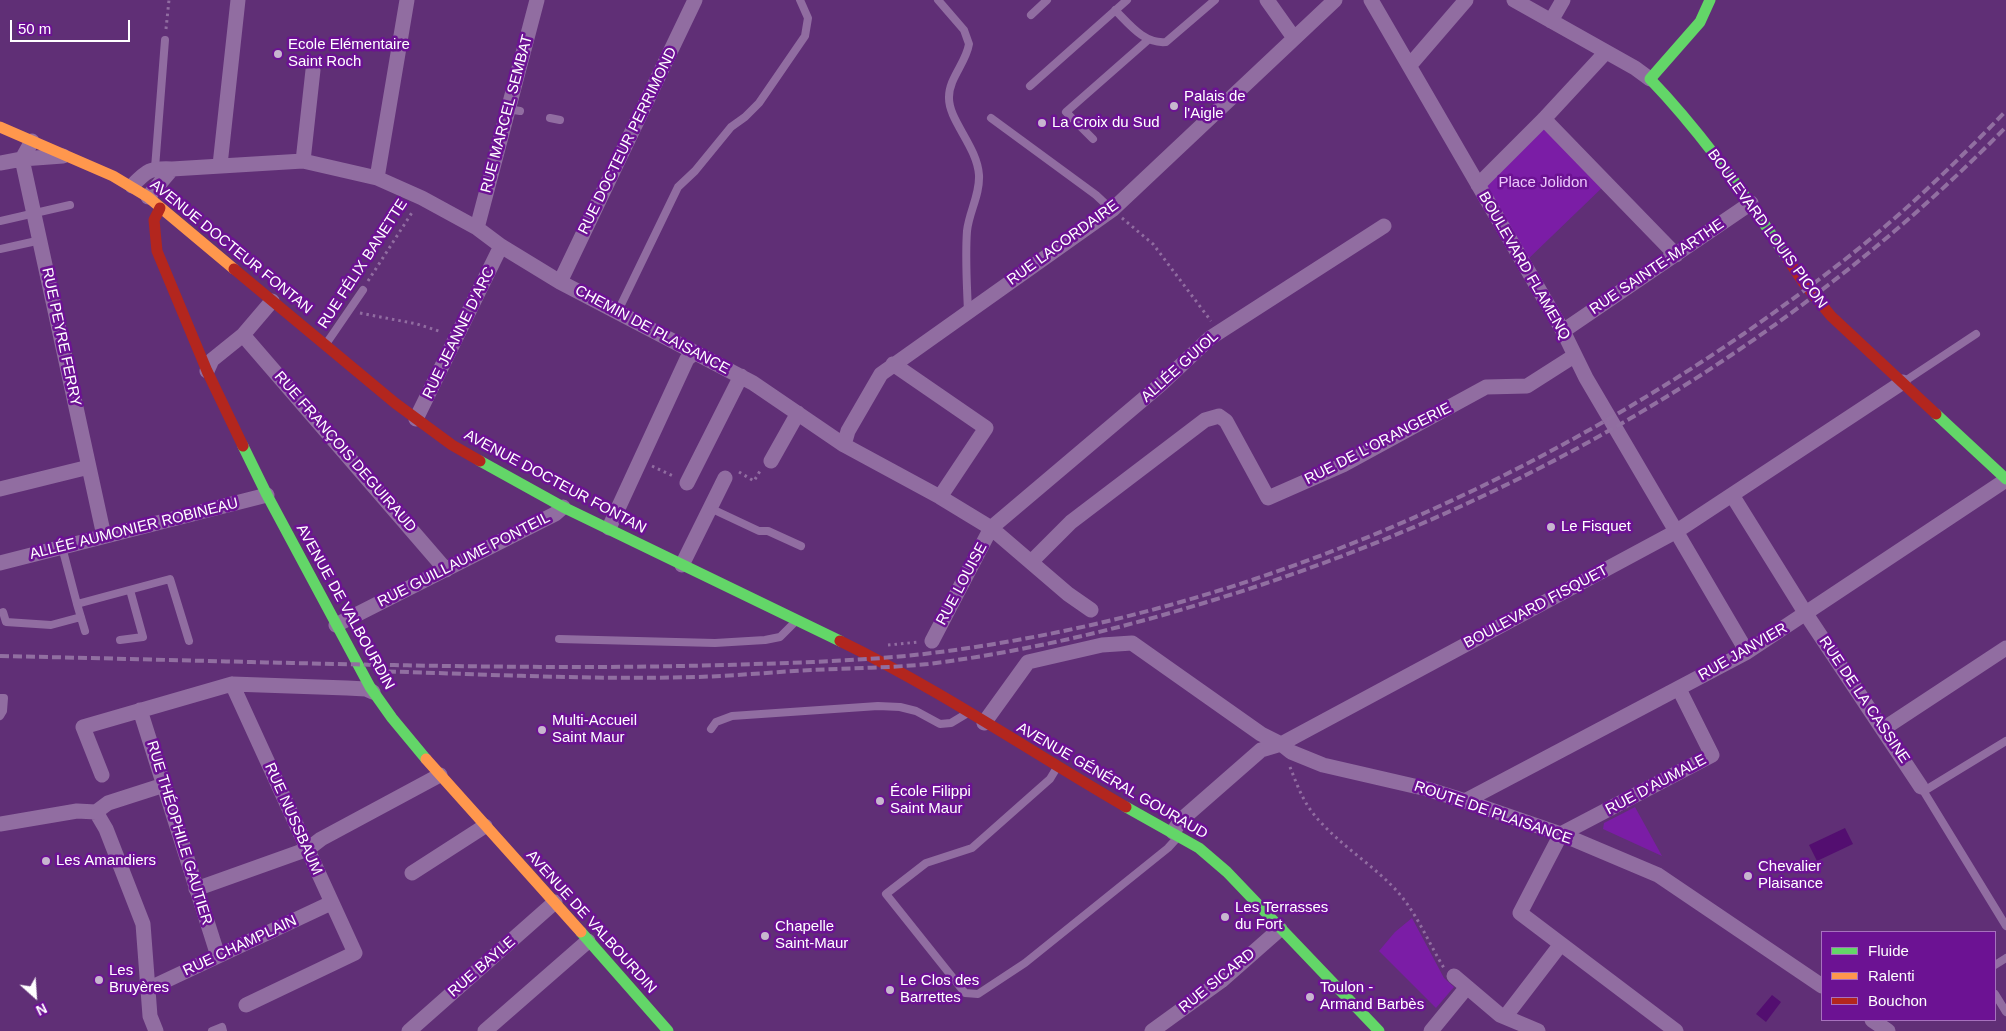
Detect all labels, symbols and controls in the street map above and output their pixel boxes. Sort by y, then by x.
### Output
scale bar [12,10,132,42]
text: 50 m [18,20,51,37]
street label: RUE MARCEL SEMBAT [477,33,537,195]
place label: Ecole Elémentaire Saint Roch [288,36,410,71]
street label: RUE DOCTEUR PERRIMOND [575,45,681,237]
marker: Ecole Elémentaire Saint Roch [272,48,284,60]
place label: Palais de l'Aigle [1184,88,1246,123]
marker: Palais de l'Aigle [1168,100,1180,112]
place label: La Croix du Sud [1052,114,1160,132]
marker: La Croix du Sud [1036,117,1048,129]
street label: BOULEVARD LOUIS PICON [1703,146,1831,312]
park label: Place Jolidon [1498,174,1588,192]
street label: AVENUE DOCTEUR FONTAN [146,176,316,318]
street label: BOULEVARD FLAMENQ [1474,189,1574,343]
street label: RUE FÉLIX BANETTE [314,196,412,332]
street label: RUE LACORDAIRE [1004,197,1122,289]
street label: RUE SAINTE-MARTHE [1586,215,1728,319]
street label: RUE JEANNE D'ARC [419,264,499,402]
street label: RUE PEYRE FERRY [37,266,85,408]
street label: CHEMIN DE PLAISANCE [572,282,732,378]
street label: ALLÉE GUIOL [1138,328,1222,406]
street label: RUE FRANÇOIS DEGUIRAUD [270,368,420,536]
street label: RUE DE L'ORANGERIE [1302,399,1454,489]
street label: AVENUE DOCTEUR FONTAN [461,426,649,538]
street label: ALLÉE AUMONIER ROBINEAU [28,494,240,564]
street label: RUE GUILLAUME PONTEIL [375,509,553,611]
place label: Le Fisquet [1561,518,1631,536]
street label: AVENUE DE VALBOURDIN [292,521,398,693]
marker: Le Fisquet [1545,521,1557,533]
street label: RUE LOUISE [933,540,991,628]
street label: BOULEVARD FISQUET [1461,561,1611,653]
street label: RUE JANVIER [1696,619,1790,685]
street label: RUE DE LA CASSINE [1815,633,1913,767]
place label: Multi-Accueil Saint Maur [552,712,637,747]
street label: AVENUE GÉNÉRAL GOURAUD [1013,719,1211,843]
marker: Multi-Accueil Saint Maur [536,724,548,736]
street label: RUE THÉOPHILE GAUTIER [142,739,216,927]
street label: RUE D'AUMALE [1603,751,1709,819]
street label: RUE NUSSBAUM [260,760,326,878]
street label: ROUTE DE PLAISANCE [1412,777,1574,849]
place label: École Filippi Saint Maur [890,783,971,818]
marker: École Filippi Saint Maur [874,795,886,807]
street label: AVENUE DE VALBOURDIN [522,847,660,997]
place label: Les Amandiers [56,852,156,870]
marker: Les Amandiers [40,855,52,867]
place label: Chevalier Plaisance [1758,858,1823,893]
marker: Chevalier Plaisance [1742,870,1754,882]
place label: Les Terrasses du Fort [1235,899,1328,934]
marker: Les Terrasses du Fort [1219,911,1231,923]
street label: RUE CHAMPLAIN [180,912,300,980]
place label: Chapelle Saint-Maur [775,918,848,953]
marker: Chapelle Saint-Maur [759,930,771,942]
legend [1821,931,1996,1021]
street label: RUE BAYLE [445,933,519,1001]
text: Fluide [1868,942,1909,959]
street label: RUE SICARD [1175,945,1259,1017]
place label: Les Bruyères [109,962,169,997]
text: Ralenti [1868,967,1915,984]
north arrow [10,971,60,1021]
place label: Le Clos des Barrettes [900,972,979,1007]
marker: Les Bruyères [93,974,105,986]
place label: Toulon - Armand Barbès [1320,979,1424,1014]
marker: Le Clos des Barrettes [884,984,896,996]
marker: Toulon - Armand Barbès [1304,991,1316,1003]
text: Bouchon [1868,992,1927,1009]
text: N [34,1000,50,1019]

